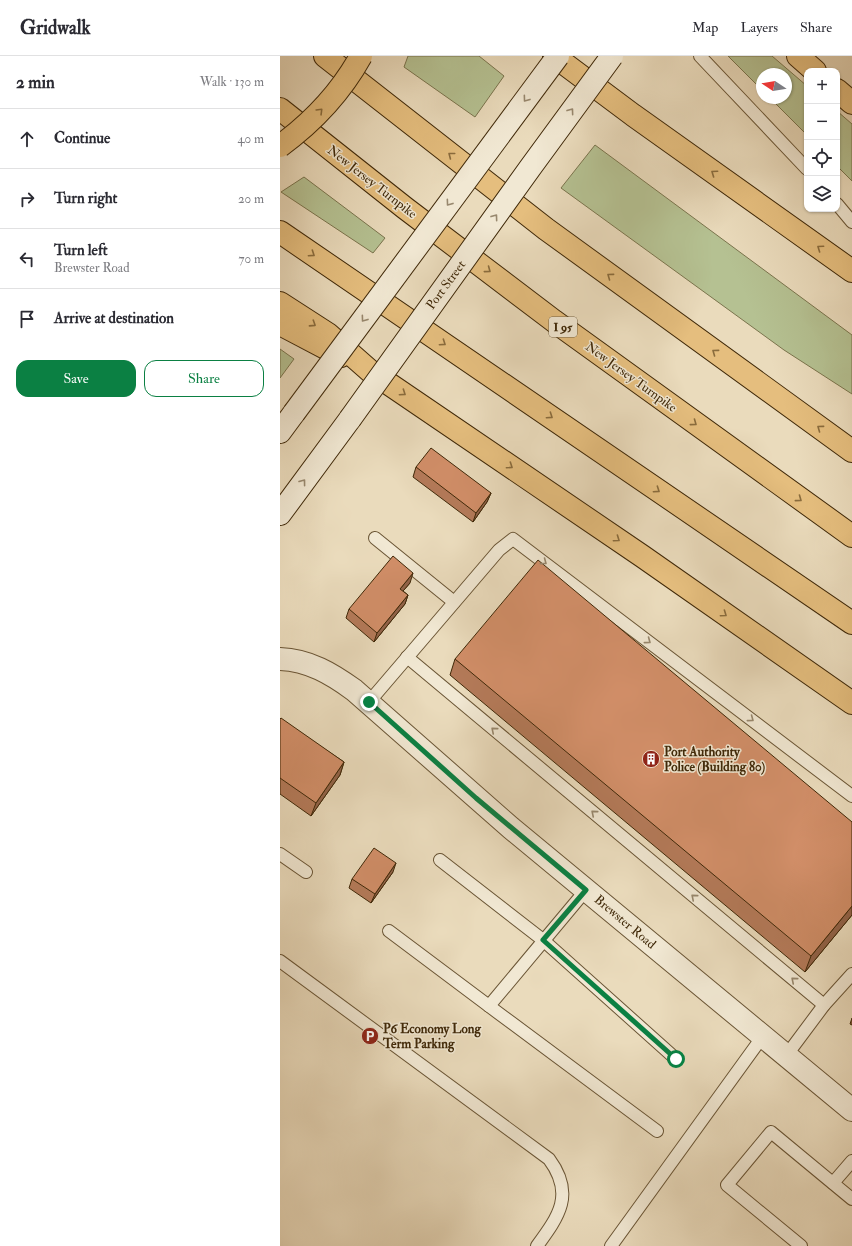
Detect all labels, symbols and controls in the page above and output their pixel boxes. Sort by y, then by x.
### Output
text: Gridwalk [20,16,91,40]
text: Map [692,19,718,36]
text: Layers [740,19,778,36]
text: Share [800,19,832,36]
north arrow [756,68,792,104]
map controls [804,68,840,212]
button: + [804,68,840,104]
text: 2 min [16,72,55,93]
text: Walk · 130 m [200,74,264,90]
one-way arrow [524,94,531,101]
button: − [804,104,840,140]
one-way arrow [315,109,323,116]
one-way arrow [567,109,574,116]
icon: ahead [16,128,38,150]
text: Continue [54,129,110,148]
text: 40 m [238,131,264,147]
button: locate [804,140,840,176]
street label: New Jersey Turnpike [323,142,420,223]
one-way arrow [448,152,455,159]
one-way arrow [712,171,719,178]
button: layers [804,176,840,212]
icon: right [16,188,38,210]
text: Turn right [54,189,117,208]
text: 20 m [238,191,264,207]
one-way arrow [447,199,454,206]
one-way arrow [490,214,497,221]
text: Turn left [54,241,108,260]
one-way arrow [818,246,825,253]
icon: left [16,248,38,270]
one-way arrow [308,249,315,256]
text: 70 m [239,251,264,267]
street label: Port Street [423,257,469,313]
text: Brewster Road [54,260,130,276]
one-way arrow [483,266,490,273]
one-way arrow [608,273,615,280]
icon: arrive [16,308,38,330]
text: Arrive at destination [54,309,174,328]
one-way arrow [361,315,368,322]
road number: I 95 [549,317,577,337]
one-way arrow [309,319,316,327]
one-way arrow [438,338,445,345]
street label: New Jersey Turnpike [582,338,680,417]
one-way arrow [713,350,720,357]
button: Save [16,360,136,397]
button: Share [144,360,264,397]
one-way arrow [399,388,406,396]
one-way arrow [546,411,553,419]
one-way arrow [689,418,696,425]
one-way arrow [818,426,825,433]
one-way arrow [506,461,513,469]
one-way arrow [298,480,305,487]
one-way arrow [653,485,660,493]
one-way arrow [795,494,802,501]
one-way arrow [613,534,620,541]
one-way arrow [540,557,547,564]
one-way arrow [720,609,727,617]
one-way arrow [643,636,650,643]
route end [360,693,378,711]
one-way arrow [747,715,754,722]
one-way arrow [492,728,499,735]
place label: Port Authority Police (Building 80) [664,744,765,776]
building icon: Port Authority Police (Building 80) [641,749,661,769]
one-way arrow [592,811,599,818]
street label: Brewster Road [591,892,660,953]
one-way arrow [691,894,699,901]
one-way arrow [791,978,798,985]
place label: P6 Economy Long Term Parking [382,1021,481,1053]
parking icon: P6 Economy Long Term Parking [360,1026,380,1046]
route start [667,1050,685,1068]

